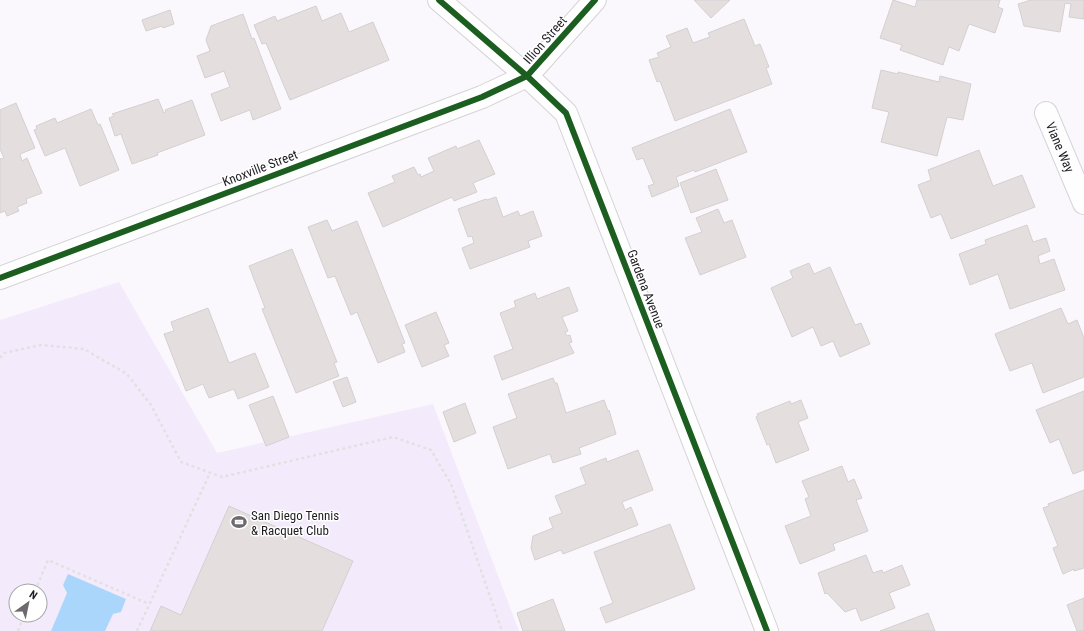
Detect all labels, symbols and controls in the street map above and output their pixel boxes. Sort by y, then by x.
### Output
street label: Illion Street [520,13,570,67]
street label: Viane Way [1043,120,1078,175]
street label: Knoxville Street [220,147,300,189]
street label: Gardena Avenue [624,247,668,331]
place label: San Diego Tennis & Racquet Club [251,508,339,538]
sports icon: San Diego Tennis & Racquet Club [230,513,248,531]
north arrow [8,583,48,623]
text: N [27,588,40,602]

